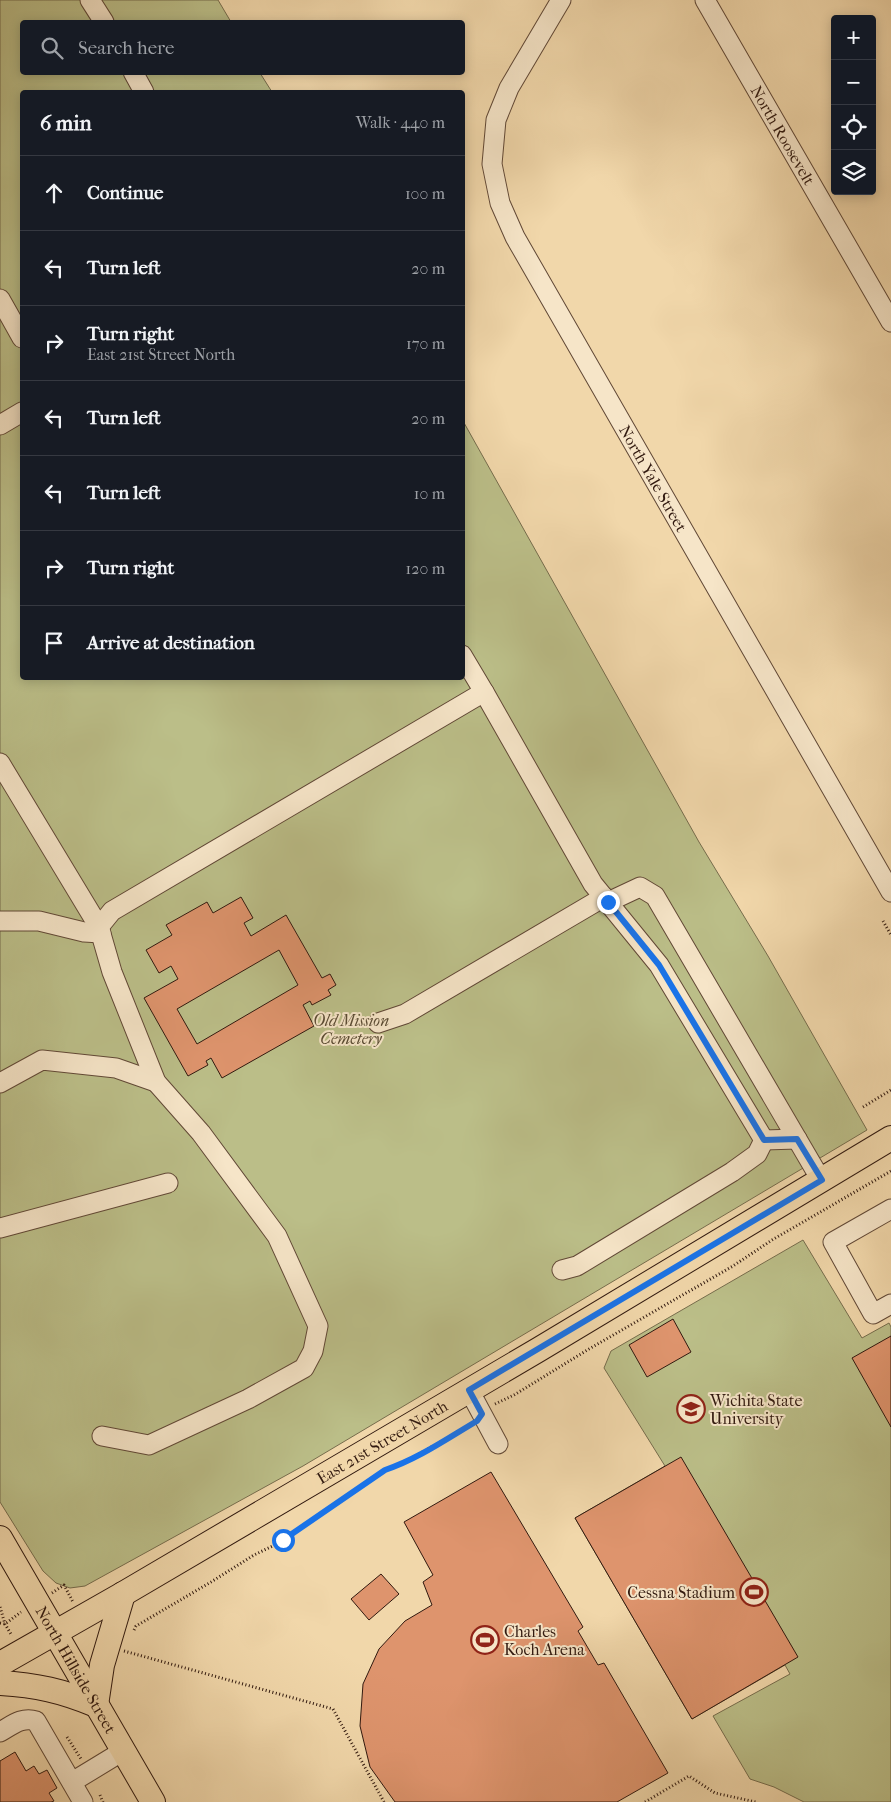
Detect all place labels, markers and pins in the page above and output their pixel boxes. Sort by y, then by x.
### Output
place label: Wichita State University [709,1391,802,1428]
school or university icon: Wichita State University [676,1394,706,1424]
sports icon: Cessna Stadium [739,1577,769,1607]
place label: Cessna Stadium [627,1583,736,1602]
place label: Charles Koch Arena [504,1622,585,1659]
sports icon: Charles Koch Arena [470,1625,500,1655]

